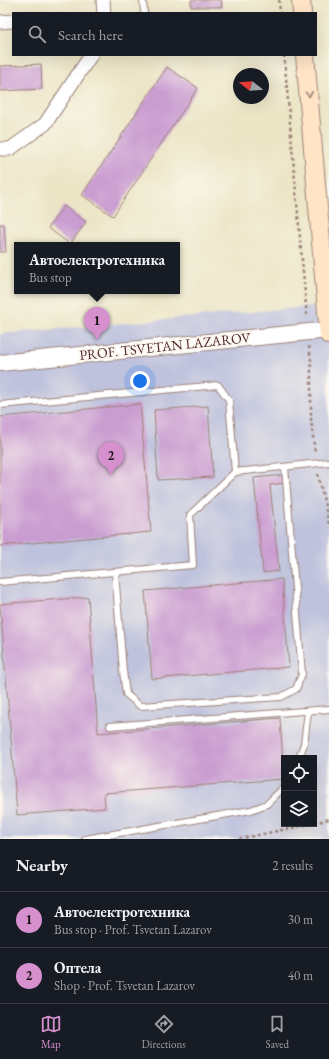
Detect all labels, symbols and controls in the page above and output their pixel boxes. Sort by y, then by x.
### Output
search box [12,12,317,56]
icon: search [26,23,48,45]
text: Search here [58,25,123,44]
north arrow [233,68,269,104]
one-way arrow [304,91,313,97]
popup [14,242,180,294]
text: Автоелектротехника [29,250,165,269]
text: Bus stop [29,269,72,286]
pin: 1 [84,307,110,340]
street label: PROF. TSVETAN LAZAROV [78,328,252,364]
your location [130,371,150,391]
pin: 2 [98,442,124,475]
map controls [281,755,317,827]
button: locate [281,755,317,791]
button: layers [281,791,317,827]
text: Nearby [16,854,68,876]
text: 2 results [272,857,313,874]
text: Автоелектротехника [54,902,190,921]
text: 1 [26,911,32,928]
text: 30 m [288,911,313,928]
text: Bus stop · Prof. Tsvetan Lazarov [54,921,212,938]
text: Оптела [54,958,101,977]
text: 2 [26,967,32,984]
text: 40 m [288,967,313,984]
text: Shop · Prof. Tsvetan Lazarov [54,977,195,994]
tab: Map [40,1013,62,1051]
tab: Directions [142,1013,186,1051]
tab: Saved [266,1013,289,1051]

